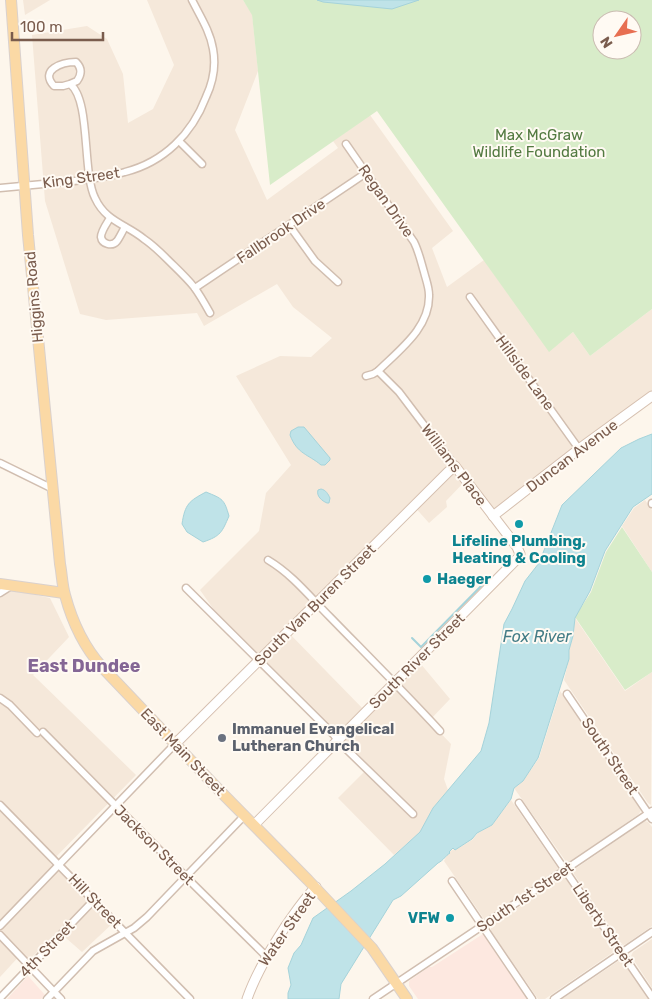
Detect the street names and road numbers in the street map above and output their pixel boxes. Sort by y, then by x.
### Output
street label: Regan Drive [354,161,418,241]
street label: King Street [41,164,121,192]
street label: Fallbrook Drive [233,195,329,267]
street label: Higgins Road [21,250,47,344]
street label: Hillside Lane [492,332,558,414]
street label: Duncan Avenue [523,416,621,496]
street label: Williams Place [417,421,491,509]
street label: South Van Buren Street [251,540,380,669]
street label: South River Street [365,609,469,713]
street label: East Main Street [137,705,229,800]
street label: South Street [578,714,642,798]
street label: Jackson Street [110,801,198,889]
street label: South 1st Street [473,858,577,936]
street label: Hill Street [65,870,125,932]
street label: Liberty Street [569,880,637,970]
street label: Water Street [255,888,319,970]
street label: 4th Street [16,917,78,981]

